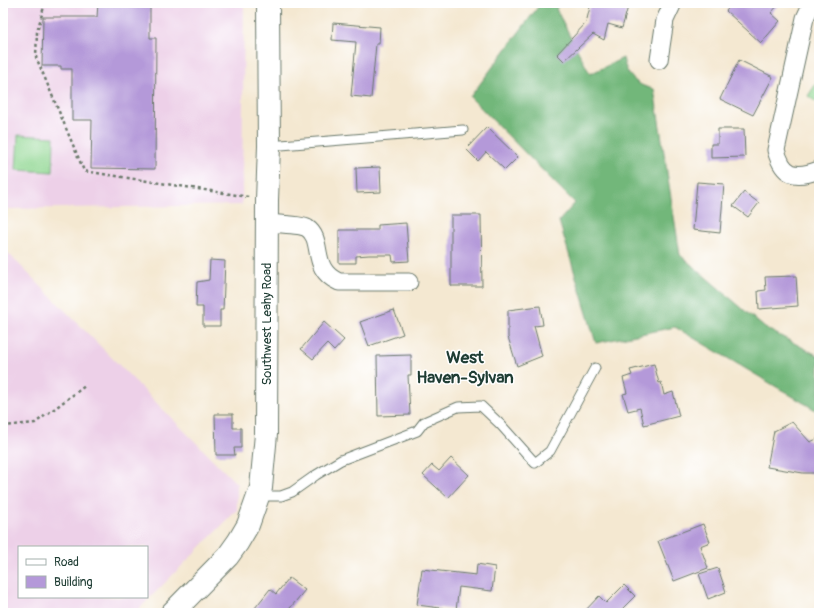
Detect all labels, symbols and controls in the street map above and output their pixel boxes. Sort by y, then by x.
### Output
street label: Southwest Leahy Road [259,263,275,385]
district label: West Haven-Sylvan [416,347,514,388]
legend [18,546,148,598]
text: Road [54,555,79,570]
text: Building [54,575,93,590]

